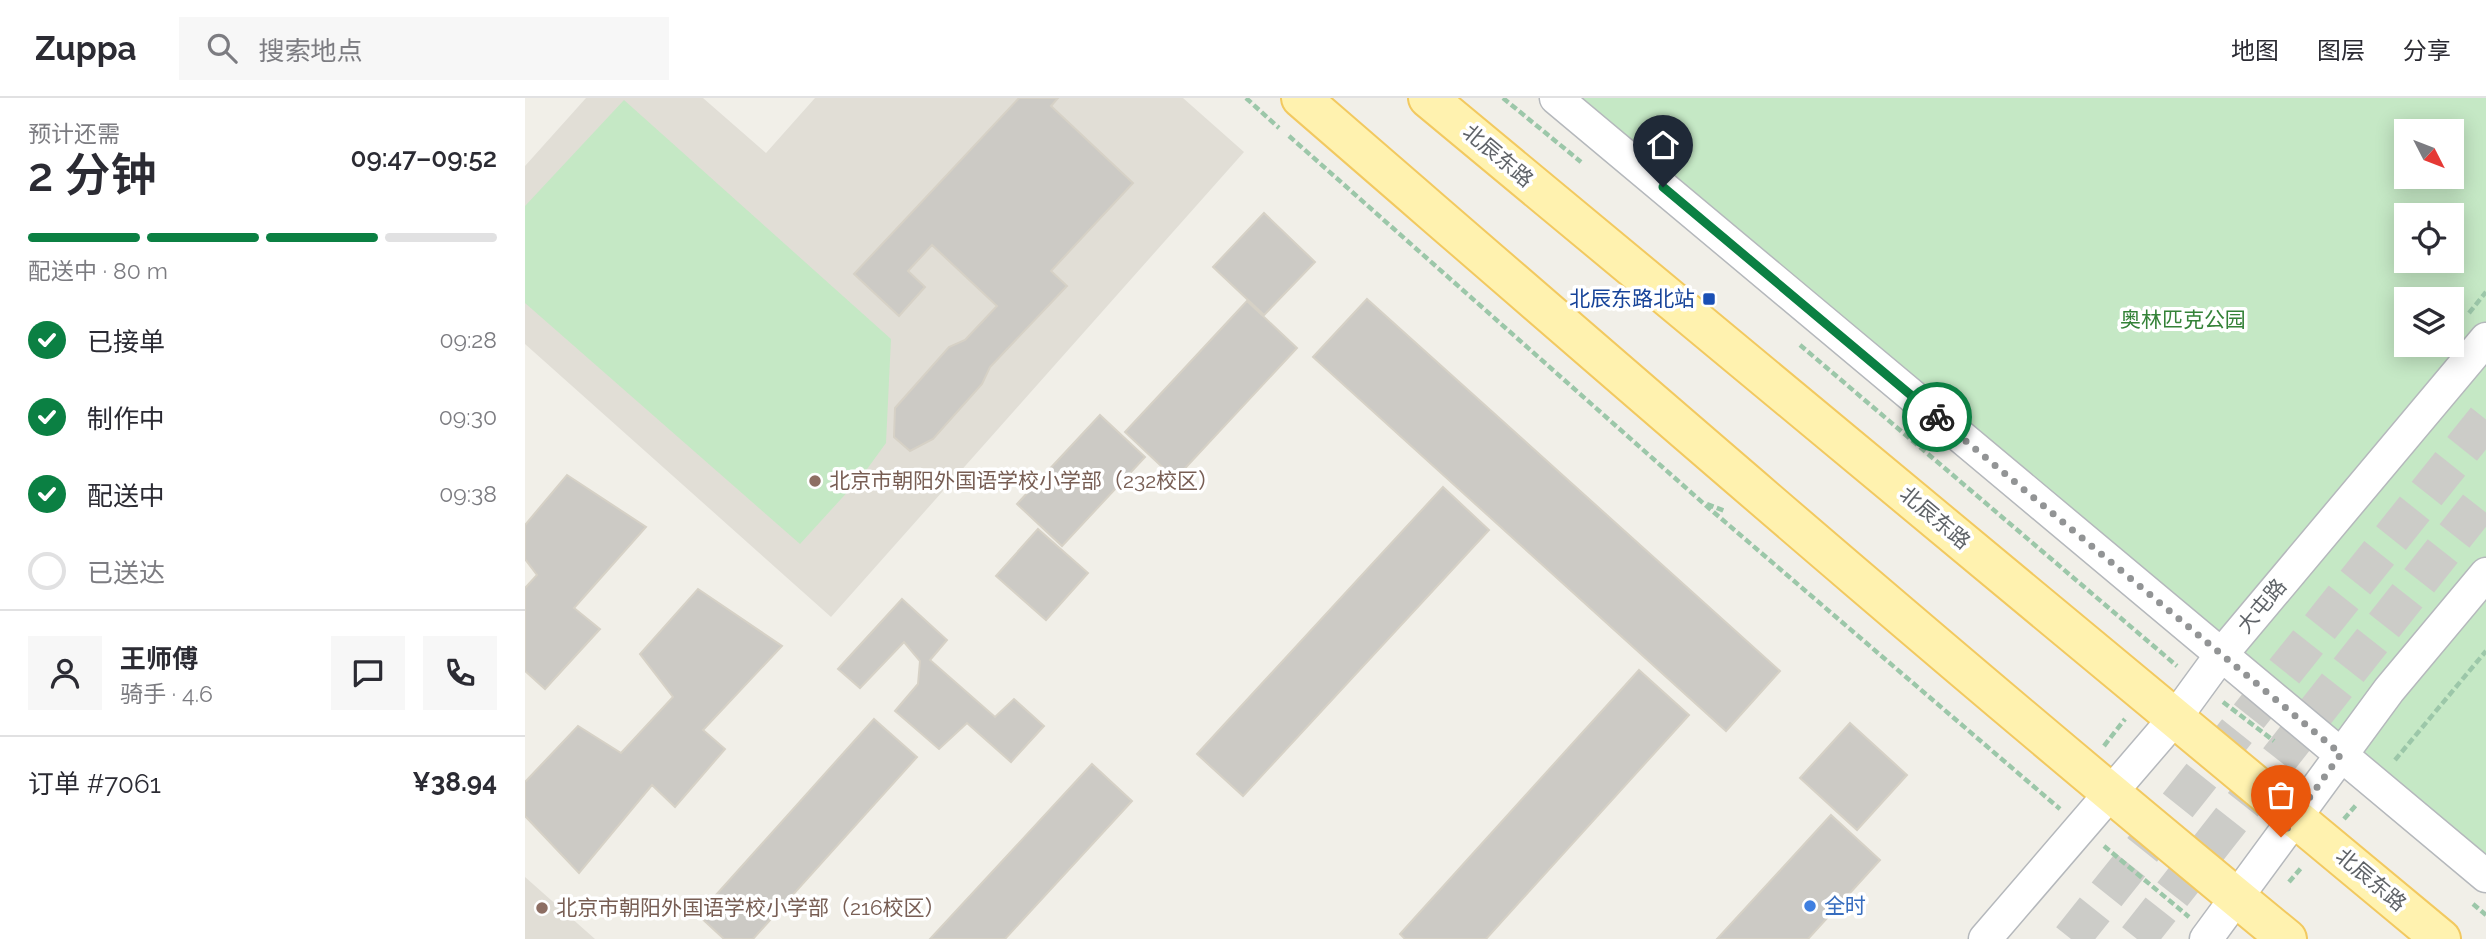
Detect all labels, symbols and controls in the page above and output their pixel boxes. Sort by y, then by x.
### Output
search box [179,17,669,80]
text: Zuppa [35,29,137,68]
icon: search [203,29,241,67]
text: 搜索地点 [259,36,363,66]
text: 地图 [2231,36,2279,65]
text: 图层 [2317,36,2365,65]
text: 分享 [2403,36,2451,65]
pin [1633,115,1693,187]
street label: 北辰东路 [1458,119,1539,192]
north arrow [2394,119,2464,189]
map controls [2394,119,2464,357]
text: 预计还需 [28,120,120,147]
icon: home [1644,126,1682,164]
text: 09:47–09:52 [351,143,497,173]
text: 2 分钟 [28,148,157,202]
button: locate [2394,203,2464,273]
text: 配送中 · 80 m [28,257,168,284]
place label: 北辰东路北站 [1569,286,1695,311]
button: layers [2394,287,2464,357]
marker: 北辰东路北站 [1701,291,1717,307]
park label: 奥林匹克公园 [2120,307,2246,332]
icon: check [28,321,66,359]
text: 09:28 [439,326,497,353]
text: 已接单 [87,327,165,357]
courier [1902,382,1972,452]
icon: check [28,398,66,436]
icon: bike [1918,398,1956,436]
text: 09:30 [439,403,497,430]
text: 制作中 [87,404,165,434]
place label: 北京市朝阳外国语学校小学部（232校区） [829,468,1219,493]
marker: 北京市朝阳外国语学校小学部（232校区） [807,473,823,489]
icon: check [28,475,66,513]
text: 09:38 [439,480,497,507]
text: 配送中 [87,481,165,511]
street label: 北辰东路 [1895,481,1976,554]
text: 已送达 [87,558,165,588]
street label: 大屯路 [2232,574,2291,638]
button: person [28,636,102,710]
button: chat [331,636,405,710]
button: phone [423,636,497,710]
text: 王师傅 [120,644,198,674]
text: 骑手 · 4.6 [120,680,213,707]
pin [2251,765,2311,837]
text: ¥38.94 [412,767,497,797]
text: 订单 #7061 [28,769,161,799]
icon: bag [2262,776,2300,814]
street label: 北辰东路 [2331,843,2412,916]
place label: 全时 [1824,893,1866,918]
place label: 北京市朝阳外国语学校小学部（216校区） [556,895,946,920]
marker: 全时 [1802,898,1818,914]
marker: 北京市朝阳外国语学校小学部（216校区） [534,900,550,916]

